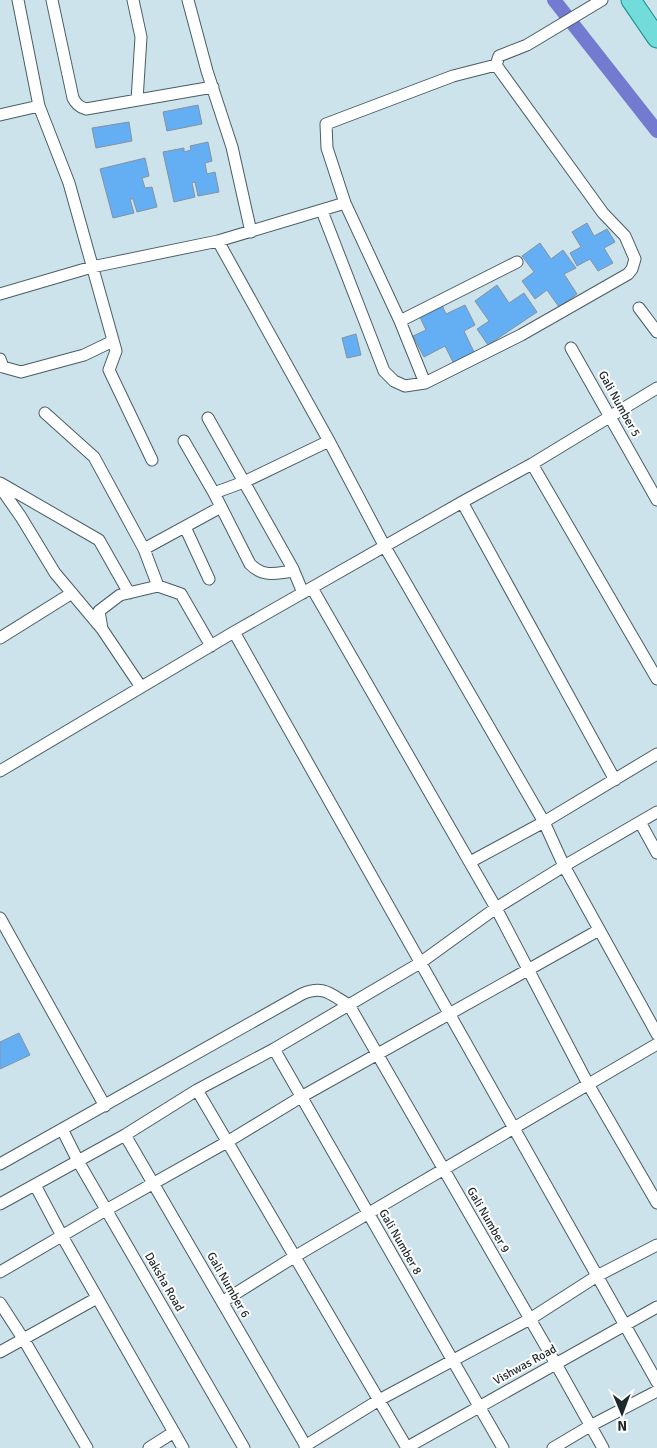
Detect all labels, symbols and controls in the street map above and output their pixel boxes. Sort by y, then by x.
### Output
street label: Gali Number 5 [595,368,643,440]
street label: Gali Number 9 [463,1185,513,1255]
street label: Gali Number 8 [375,1207,425,1277]
street label: Daksha Road [141,1250,187,1314]
street label: Gali Number 6 [203,1250,253,1320]
street label: Vishwas Road [491,1341,559,1389]
north arrow [597,1388,647,1438]
text: N [617,1417,627,1434]

